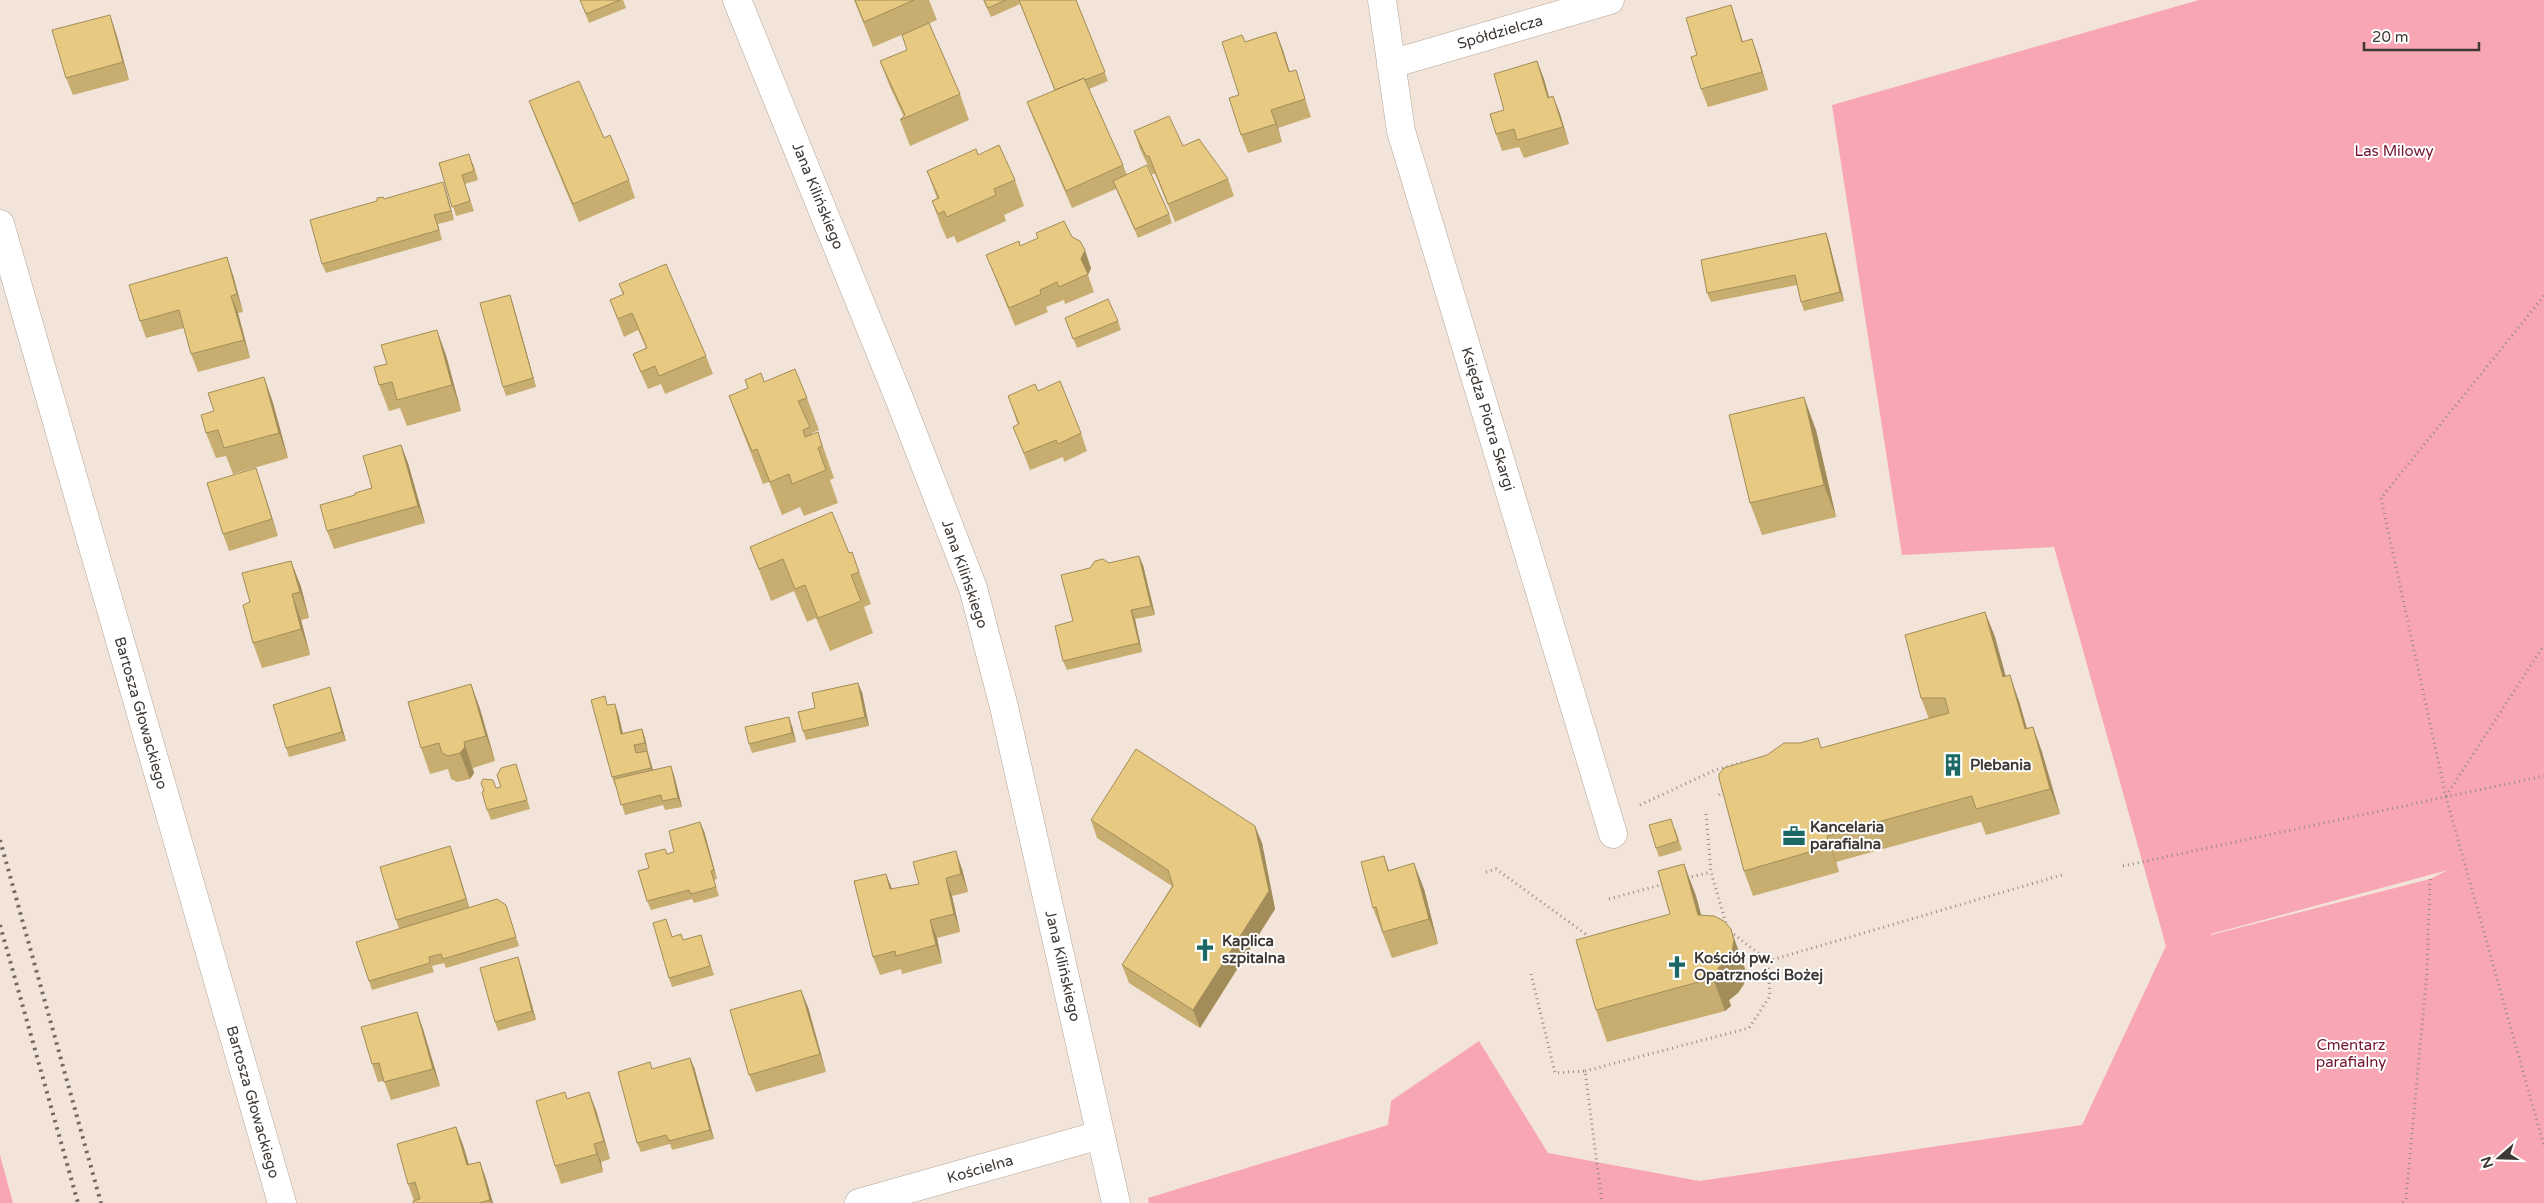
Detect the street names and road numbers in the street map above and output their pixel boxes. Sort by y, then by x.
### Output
street label: Spółdzielcza [1455,11,1545,53]
street label: Jana Kilińskiego [788,140,848,252]
street label: Księdza Piotra Skargi [1458,345,1518,493]
street label: Jana Kilińskiego [938,517,992,631]
street label: Bartosza Głowackiego [111,635,171,791]
street label: Jana Kilińskiego [1041,909,1085,1023]
street label: Bartosza Głowackiego [223,1024,283,1180]
street label: Kościelna [945,1151,1015,1187]

